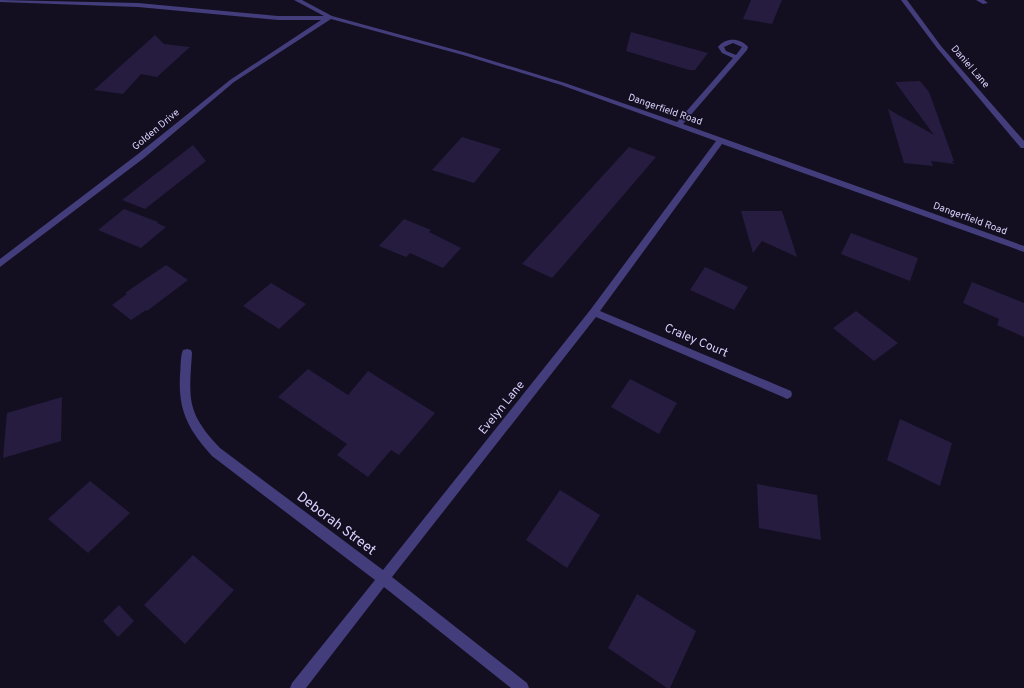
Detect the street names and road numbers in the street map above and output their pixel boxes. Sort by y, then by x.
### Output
street label: Daniel Lane [948,43,992,91]
street label: Dangerfield Road [626,91,704,129]
street label: Golden Drive [130,106,182,154]
street label: Dangerfield Road [931,200,1009,238]
street label: Craley Court [662,320,730,362]
street label: Evelyn Lane [475,378,529,438]
street label: Deborah Street [293,489,379,559]

